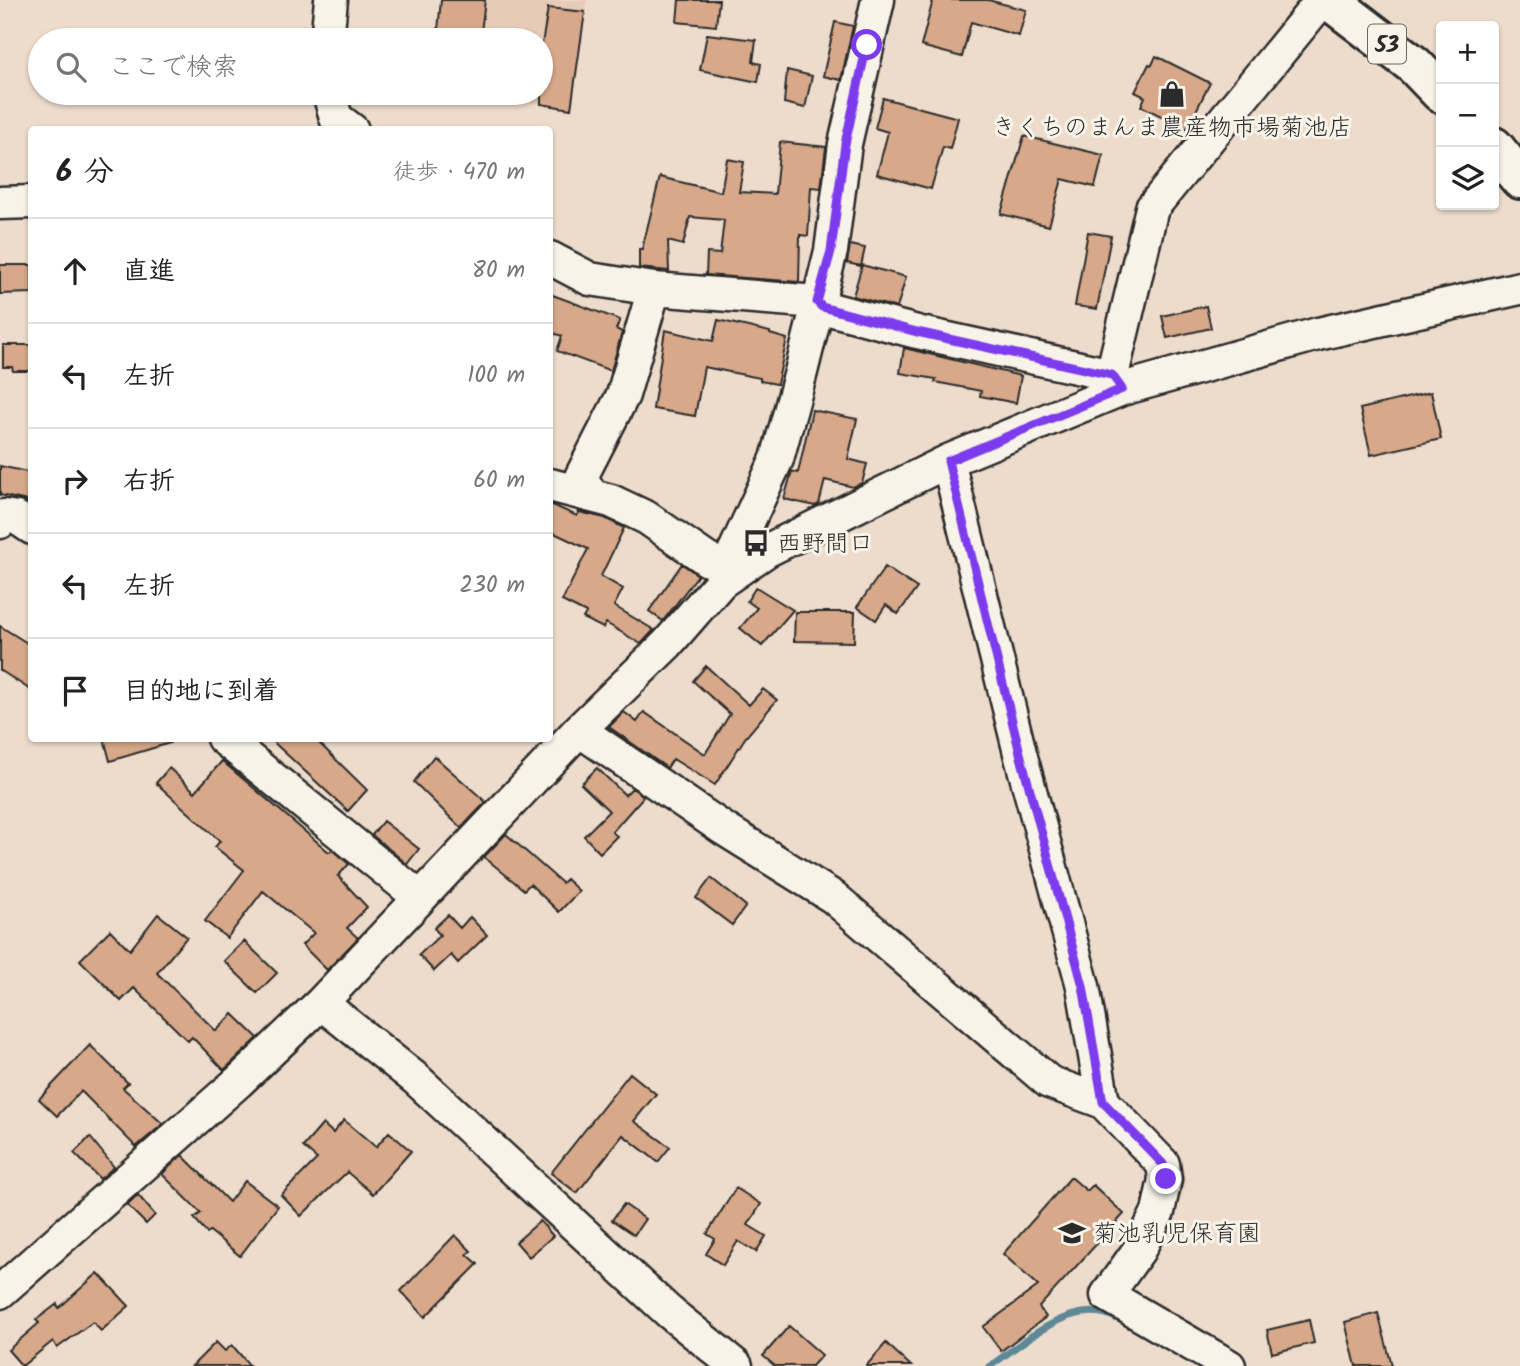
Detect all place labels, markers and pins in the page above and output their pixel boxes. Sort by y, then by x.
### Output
shop icon: きくちのまんま農産物市場菊池店 [1157,79,1187,109]
place label: きくちのまんま農産物市場菊池店 [992,109,1352,148]
place label: 西野間口 [777,525,873,564]
bus stop icon: 西野間口 [741,528,771,558]
place label: 菊池乳児保育園 [1093,1215,1261,1254]
school or university icon: 菊池乳児保育園 [1057,1218,1087,1248]

